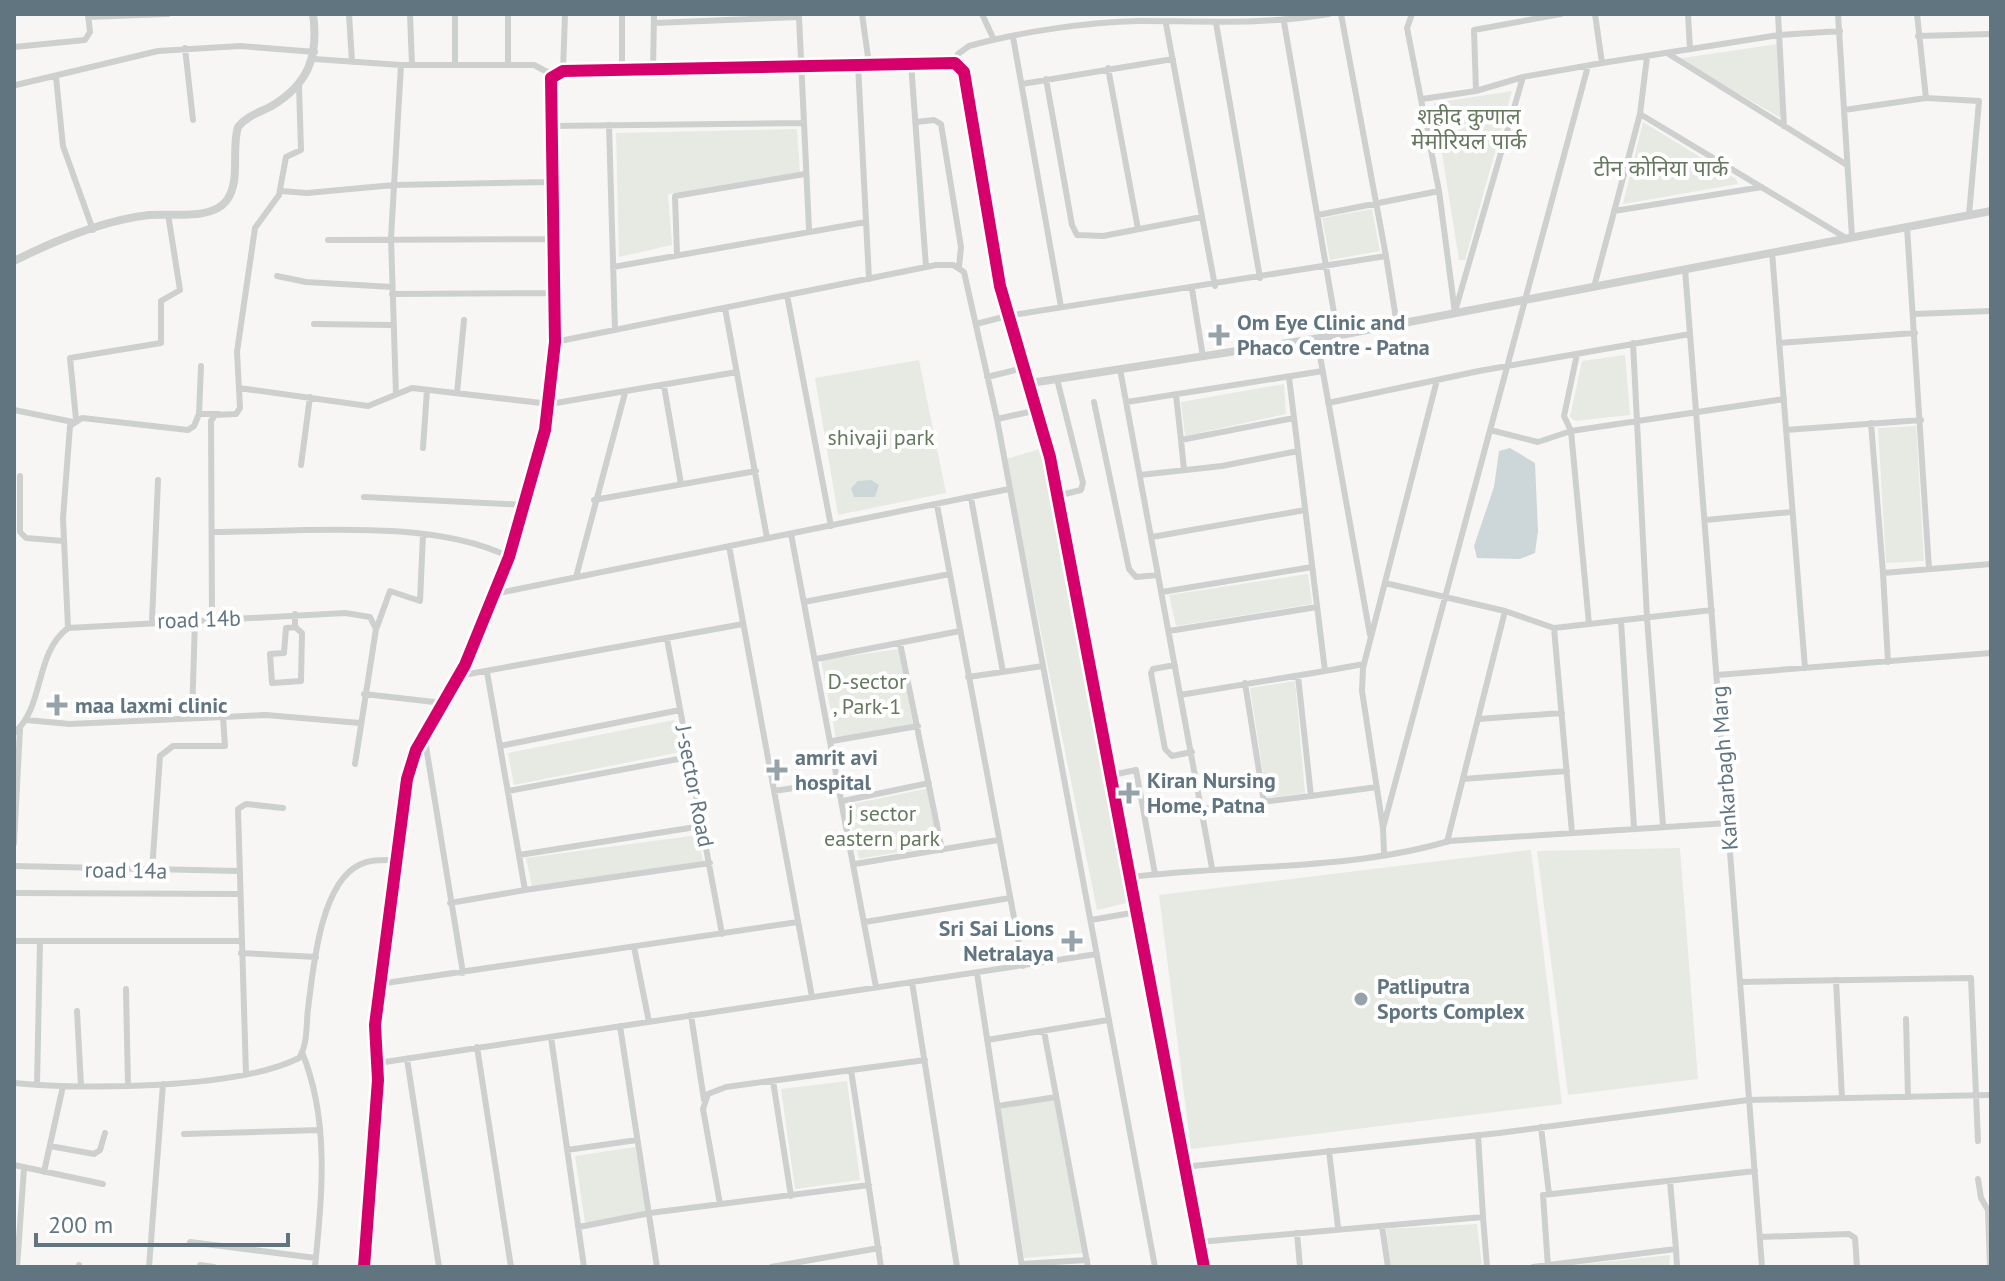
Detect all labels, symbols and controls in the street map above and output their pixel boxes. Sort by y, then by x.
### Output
park label: शहीद कुणाल मेमोरियल पार्क [1411,102,1528,155]
park label: टीन कोनिया पार्क [1594,154,1730,182]
place label: Om Eye Clinic and Phaco Centre - Patna [1237,308,1430,361]
marker: Om Eye Clinic and Phaco Centre - Patna [1208,324,1230,346]
park label: shivaji park [827,423,935,451]
street label: road 14b [157,604,241,634]
park label: D-sector , Park-1 [828,667,907,720]
street label: Kankarbagh Marg [1704,685,1744,851]
place label: maa laxmi clinic [75,691,228,719]
marker: maa laxmi clinic [46,694,68,716]
street label: J-sector Road [669,722,721,849]
place label: amrit avi hospital [795,743,878,796]
marker: amrit avi hospital [766,759,788,781]
place label: Kiran Nursing Home, Patna [1147,766,1276,819]
marker: Kiran Nursing Home, Patna [1118,782,1140,804]
park label: j sector eastern park [824,799,940,852]
street label: road 14a [84,855,168,885]
place label: Sri Sai Lions Netralaya [939,914,1054,967]
marker: Sri Sai Lions Netralaya [1061,930,1083,952]
place label: Patliputra Sports Complex [1377,972,1525,1025]
marker: Patliputra Sports Complex [1352,990,1370,1008]
scale bar [36,1197,288,1247]
text: 200 m [48,1209,113,1240]

